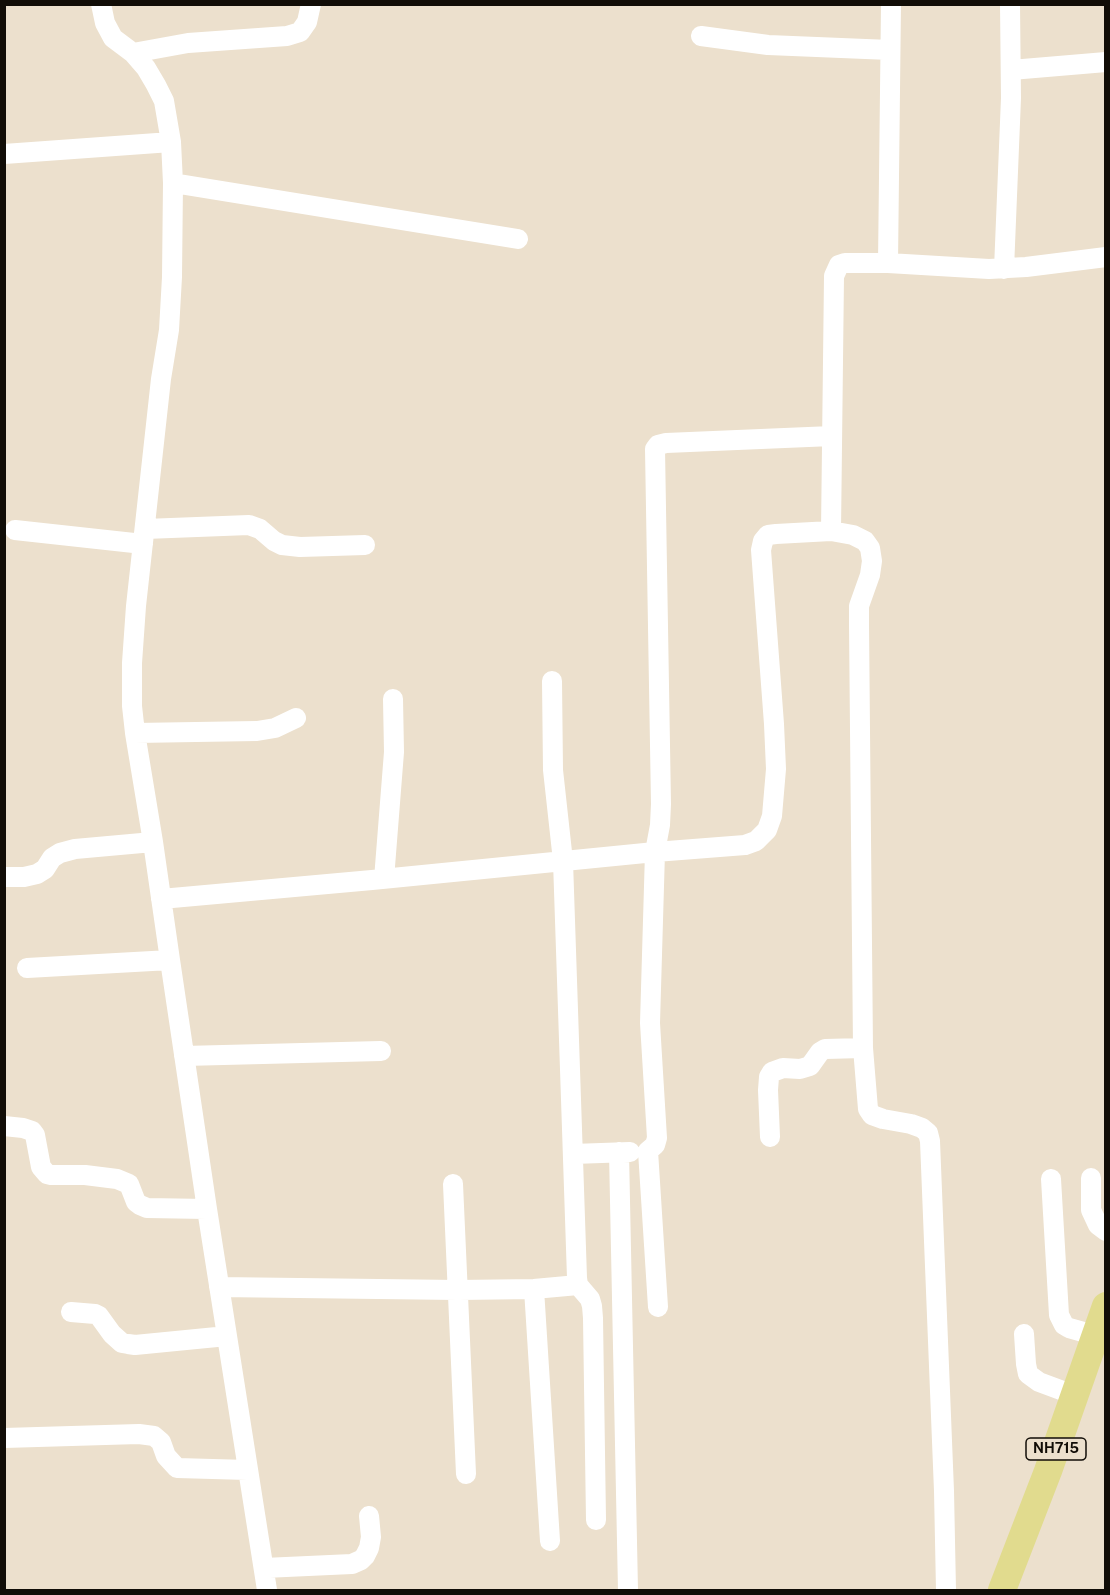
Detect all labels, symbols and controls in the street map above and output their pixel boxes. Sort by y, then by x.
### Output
road number: NH715 [1026,1438,1086,1460]

